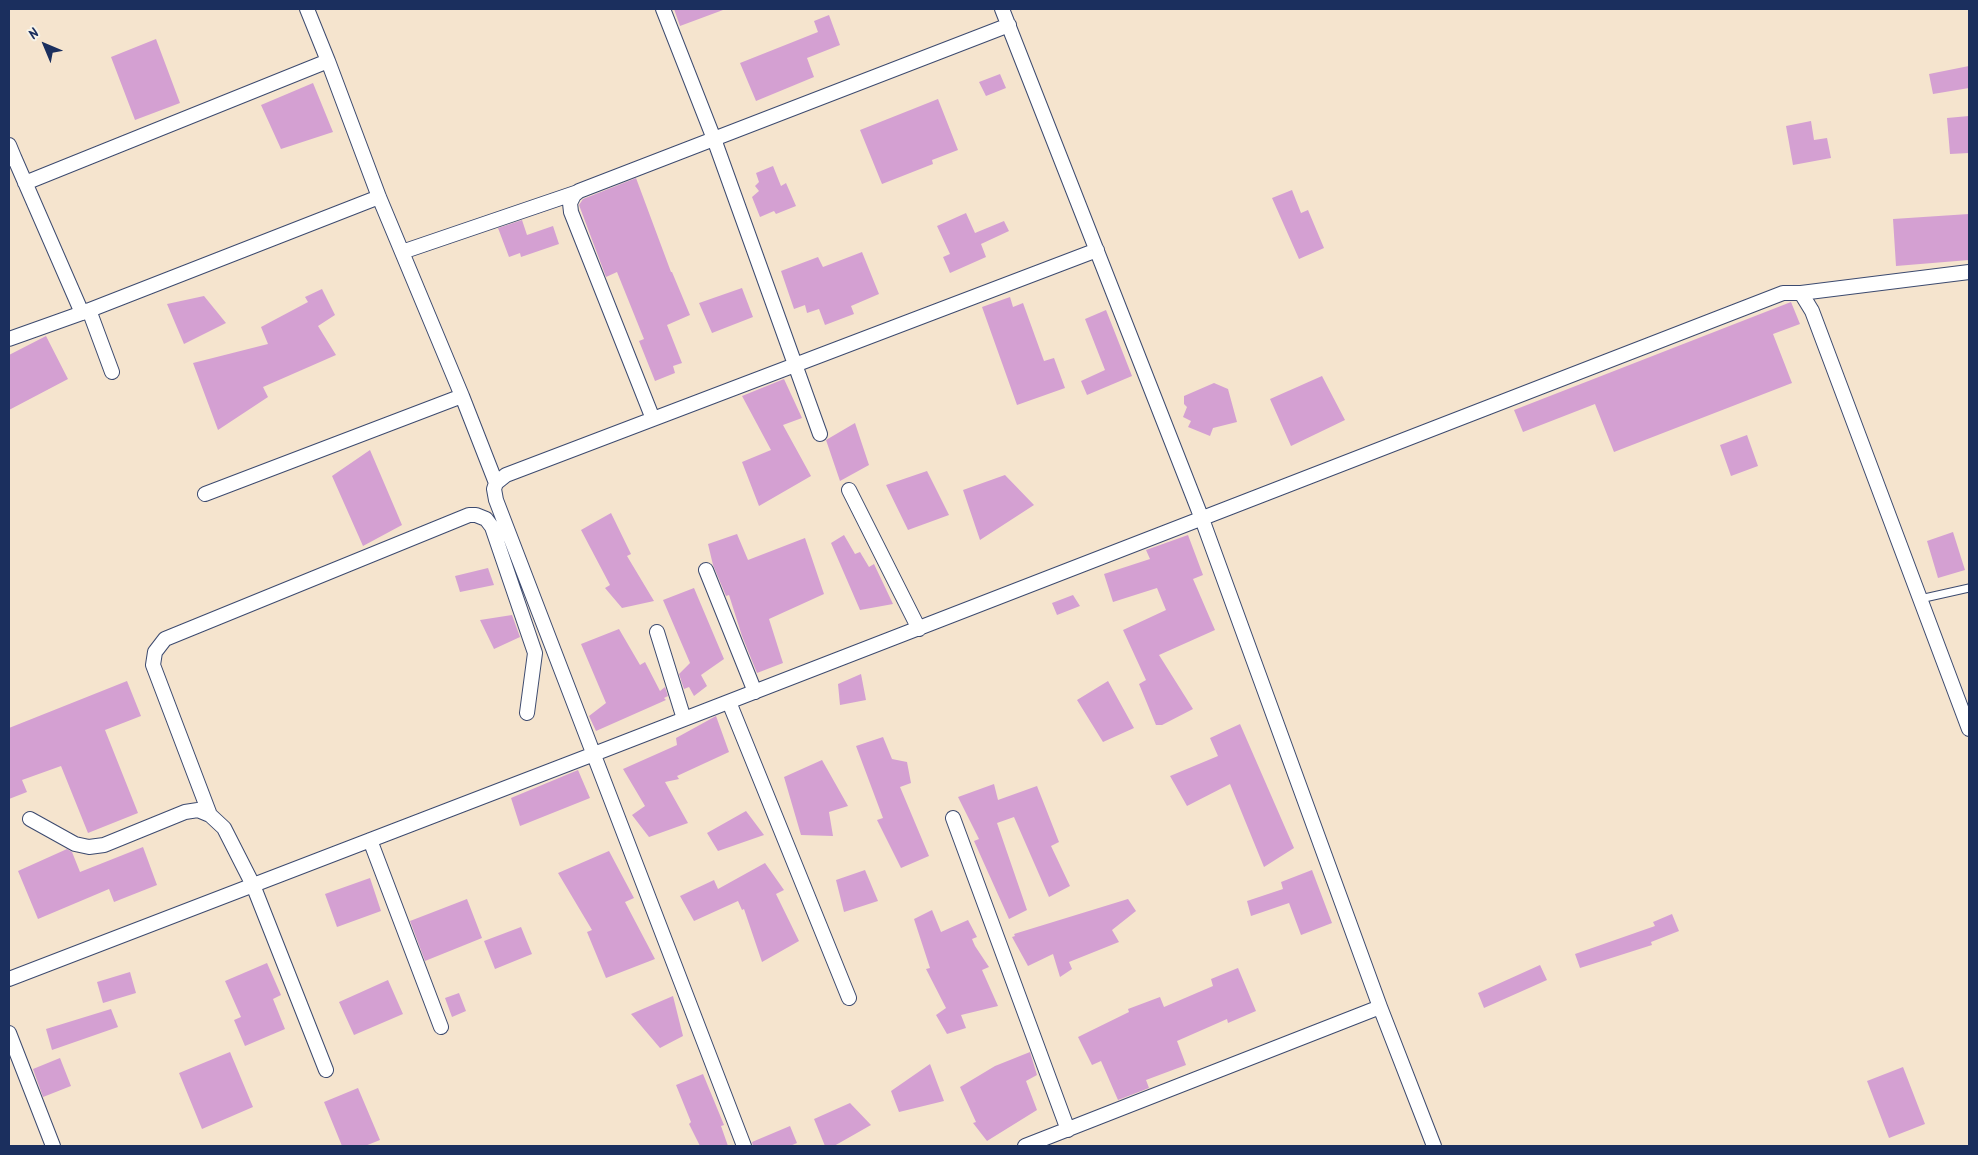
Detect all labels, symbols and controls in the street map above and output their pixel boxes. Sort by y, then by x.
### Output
north arrow [20,20,70,70]
text: N [23,23,45,45]

